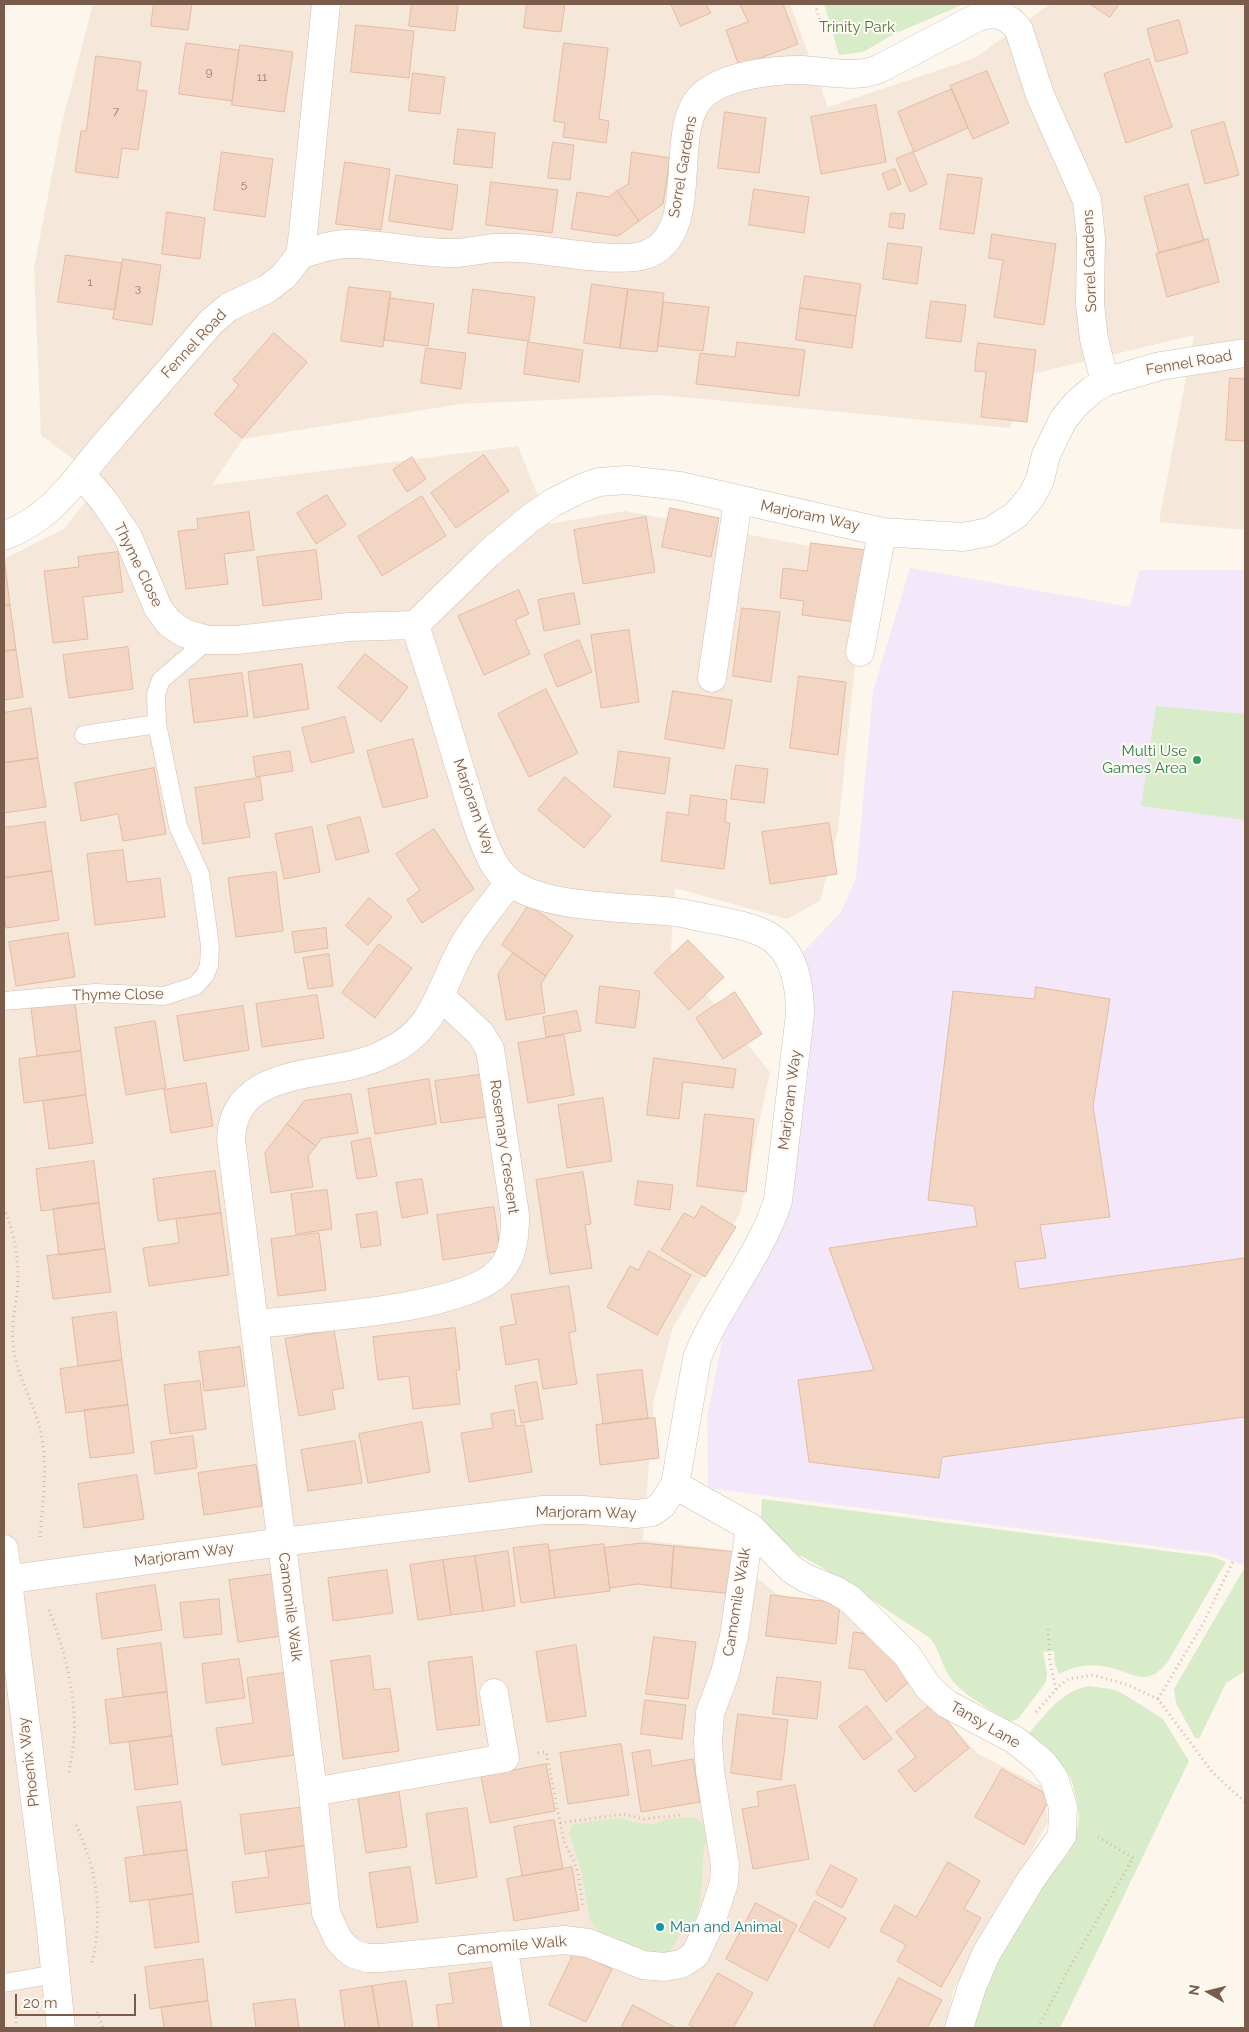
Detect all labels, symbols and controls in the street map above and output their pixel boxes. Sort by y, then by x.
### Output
park label: Trinity Park [819,18,895,36]
house number: 9 [205,65,213,79]
house number: 11 [257,70,267,84]
house number: 7 [113,104,119,118]
street label: Sorrel Gardens [665,115,701,219]
house number: 5 [241,177,247,191]
street label: Sorrel Gardens [1079,209,1101,313]
house number: 1 [87,275,93,289]
house number: 3 [135,281,141,295]
street label: Fennel Road [158,306,230,382]
street label: Fennel Road [1144,347,1234,379]
street label: Marjoram Way [759,497,861,535]
street label: Thyme Close [110,520,166,610]
place label: Multi Use Games Area [1102,742,1187,777]
marker: Multi Use Games Area [1191,754,1203,766]
street label: Marjoram Way [449,756,499,858]
street label: Thyme Close [72,985,164,1005]
street label: Marjoram Way [775,1049,805,1151]
street label: Rosemary Crescent [486,1079,522,1215]
street label: Marjoram Way [535,1503,637,1523]
street label: Marjoram Way [133,1539,235,1571]
street label: Camomile Walk [720,1546,754,1658]
street label: Camomile Walk [274,1551,306,1663]
street label: Tansy Lane [947,1698,1023,1752]
street label: Phoenix Way [15,1716,43,1808]
place label: Man and Animal [670,1918,782,1936]
marker: Man and Animal [654,1921,666,1933]
street label: Camomile Walk [456,1932,568,1960]
north arrow [1184,1967,1234,2017]
scale bar [18,1984,139,2016]
text: N [1185,1984,1203,1996]
text: 20 m [23,1994,58,2012]

